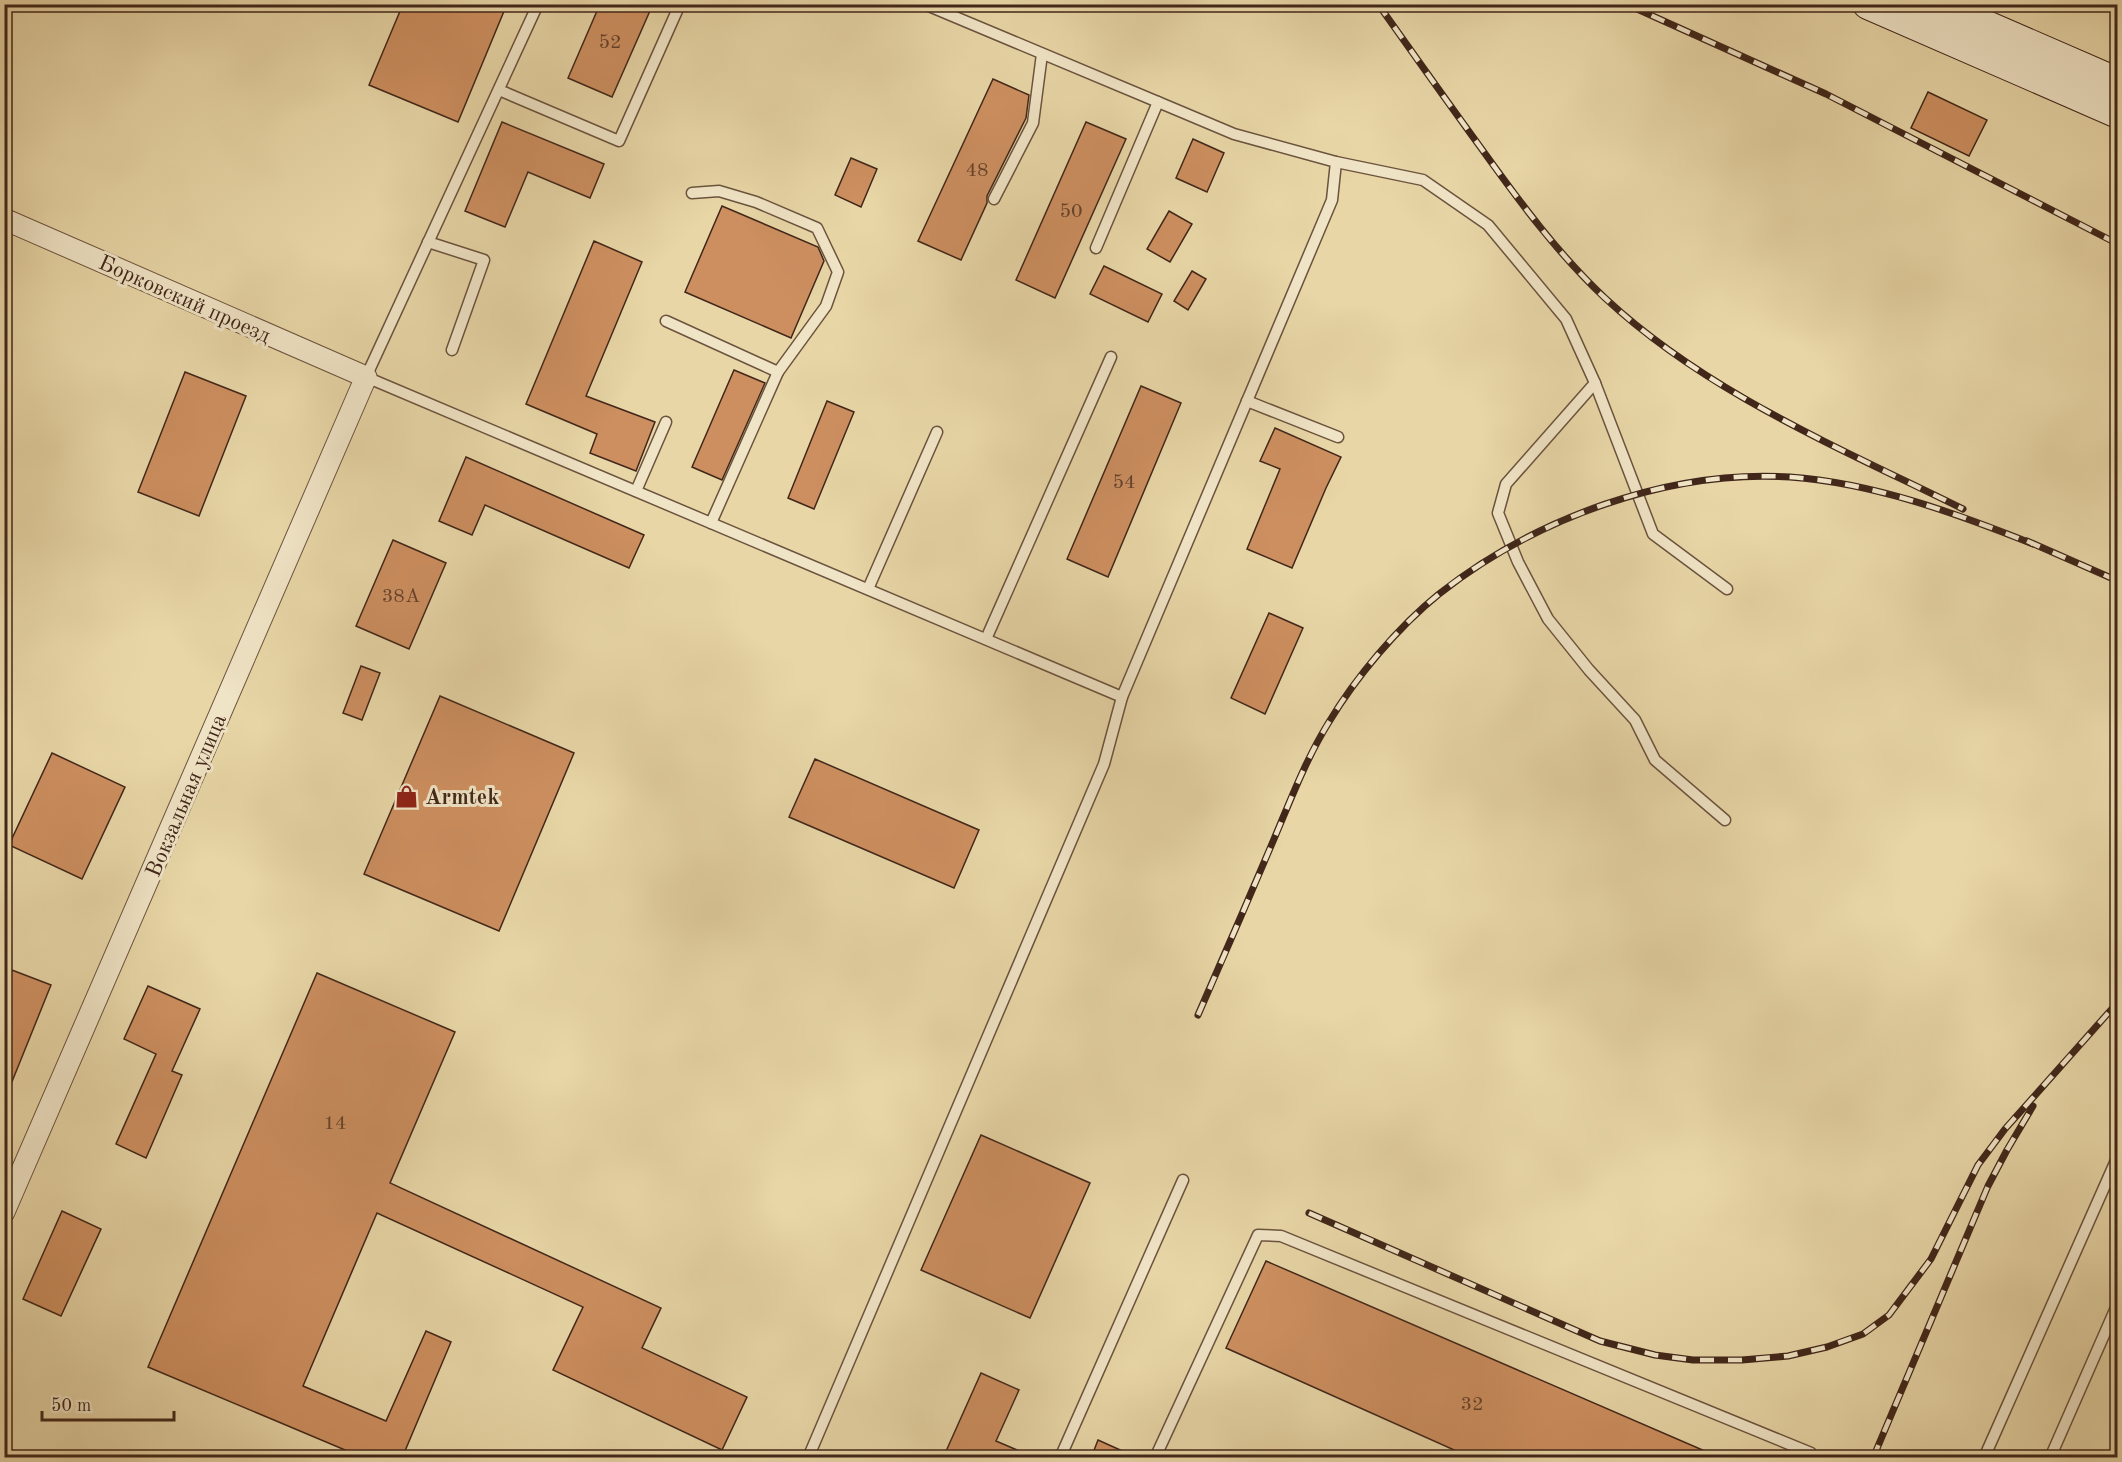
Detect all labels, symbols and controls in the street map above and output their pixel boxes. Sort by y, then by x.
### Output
house number: 52 [598,33,622,53]
house number: 48 [965,161,989,181]
house number: 50 [1059,202,1083,222]
street label: Борковский проезд [95,252,274,348]
house number: 54 [1112,473,1136,493]
house number: 38А [382,587,420,607]
street label: Вокзальная улица [143,711,231,880]
shop icon: Armtek [394,783,420,809]
place label: Armtek [425,787,499,809]
house number: 14 [323,1114,347,1134]
scale bar [42,1384,174,1422]
house number: 32 [1460,1395,1484,1415]
text: 50 m [51,1397,91,1415]

